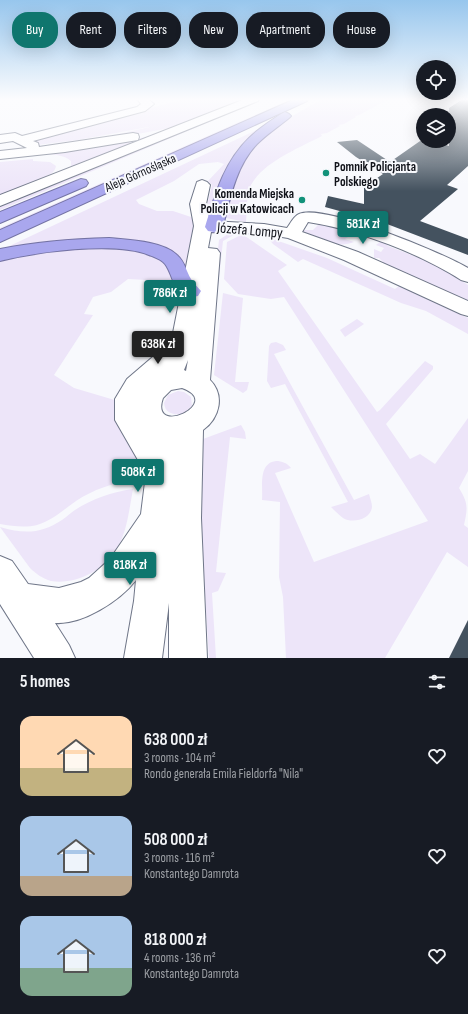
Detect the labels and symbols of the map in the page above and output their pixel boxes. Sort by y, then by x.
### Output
street label: Aleja Górnośląska [101,150,178,196]
place label: Pomnik Policjanta Polskiego [334,159,416,190]
marker: Pomnik Policjanta Polskiego [321,168,331,178]
place label: Komenda Miejska Policji w Katowicach [200,186,294,217]
marker: Komenda Miejska Policji w Katowicach [297,195,307,205]
pin: 581K zł [326,211,400,245]
street label: Józefa Lompy [215,218,284,243]
pin: 786K zł [133,280,207,314]
pin: 638K zł [121,331,195,365]
pin: 508K zł [101,459,175,493]
pin: 818K zł [93,552,167,586]

